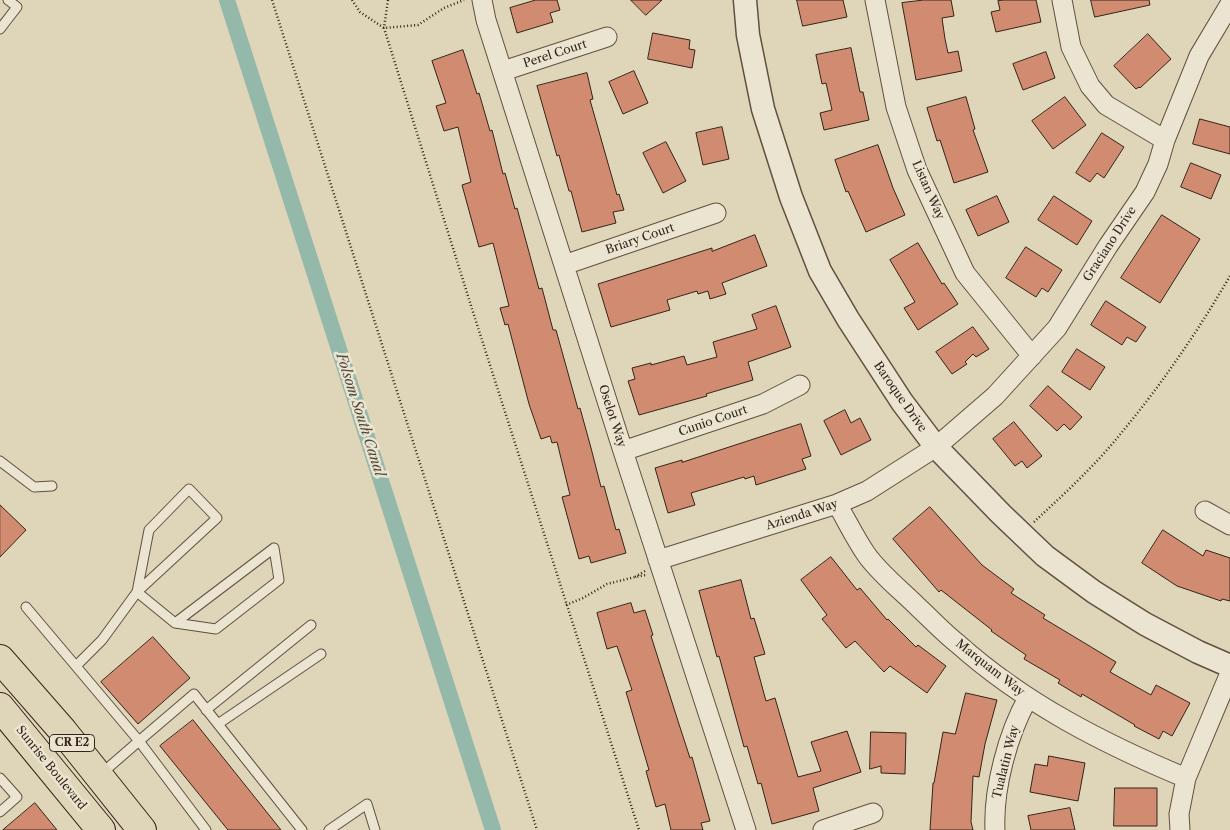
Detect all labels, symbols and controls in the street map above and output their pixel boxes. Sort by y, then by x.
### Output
street label: Perel Court [521,37,589,71]
street label: Listan Way [909,158,947,222]
street label: Graciano Drive [1080,204,1140,284]
street label: Briary Court [604,221,676,257]
water label: Folsom South Canal [332,351,388,479]
street label: Baroque Drive [870,359,930,435]
street label: Oselot Way [595,383,629,449]
street label: Cunio Court [677,403,749,439]
street label: Azienda Way [764,497,840,533]
street label: Marquam Way [953,637,1027,699]
street label: Sunrise Boulevard [13,723,89,813]
street label: Tualatin Way [990,724,1022,800]
road number: CR E2 [50,734,94,751]

